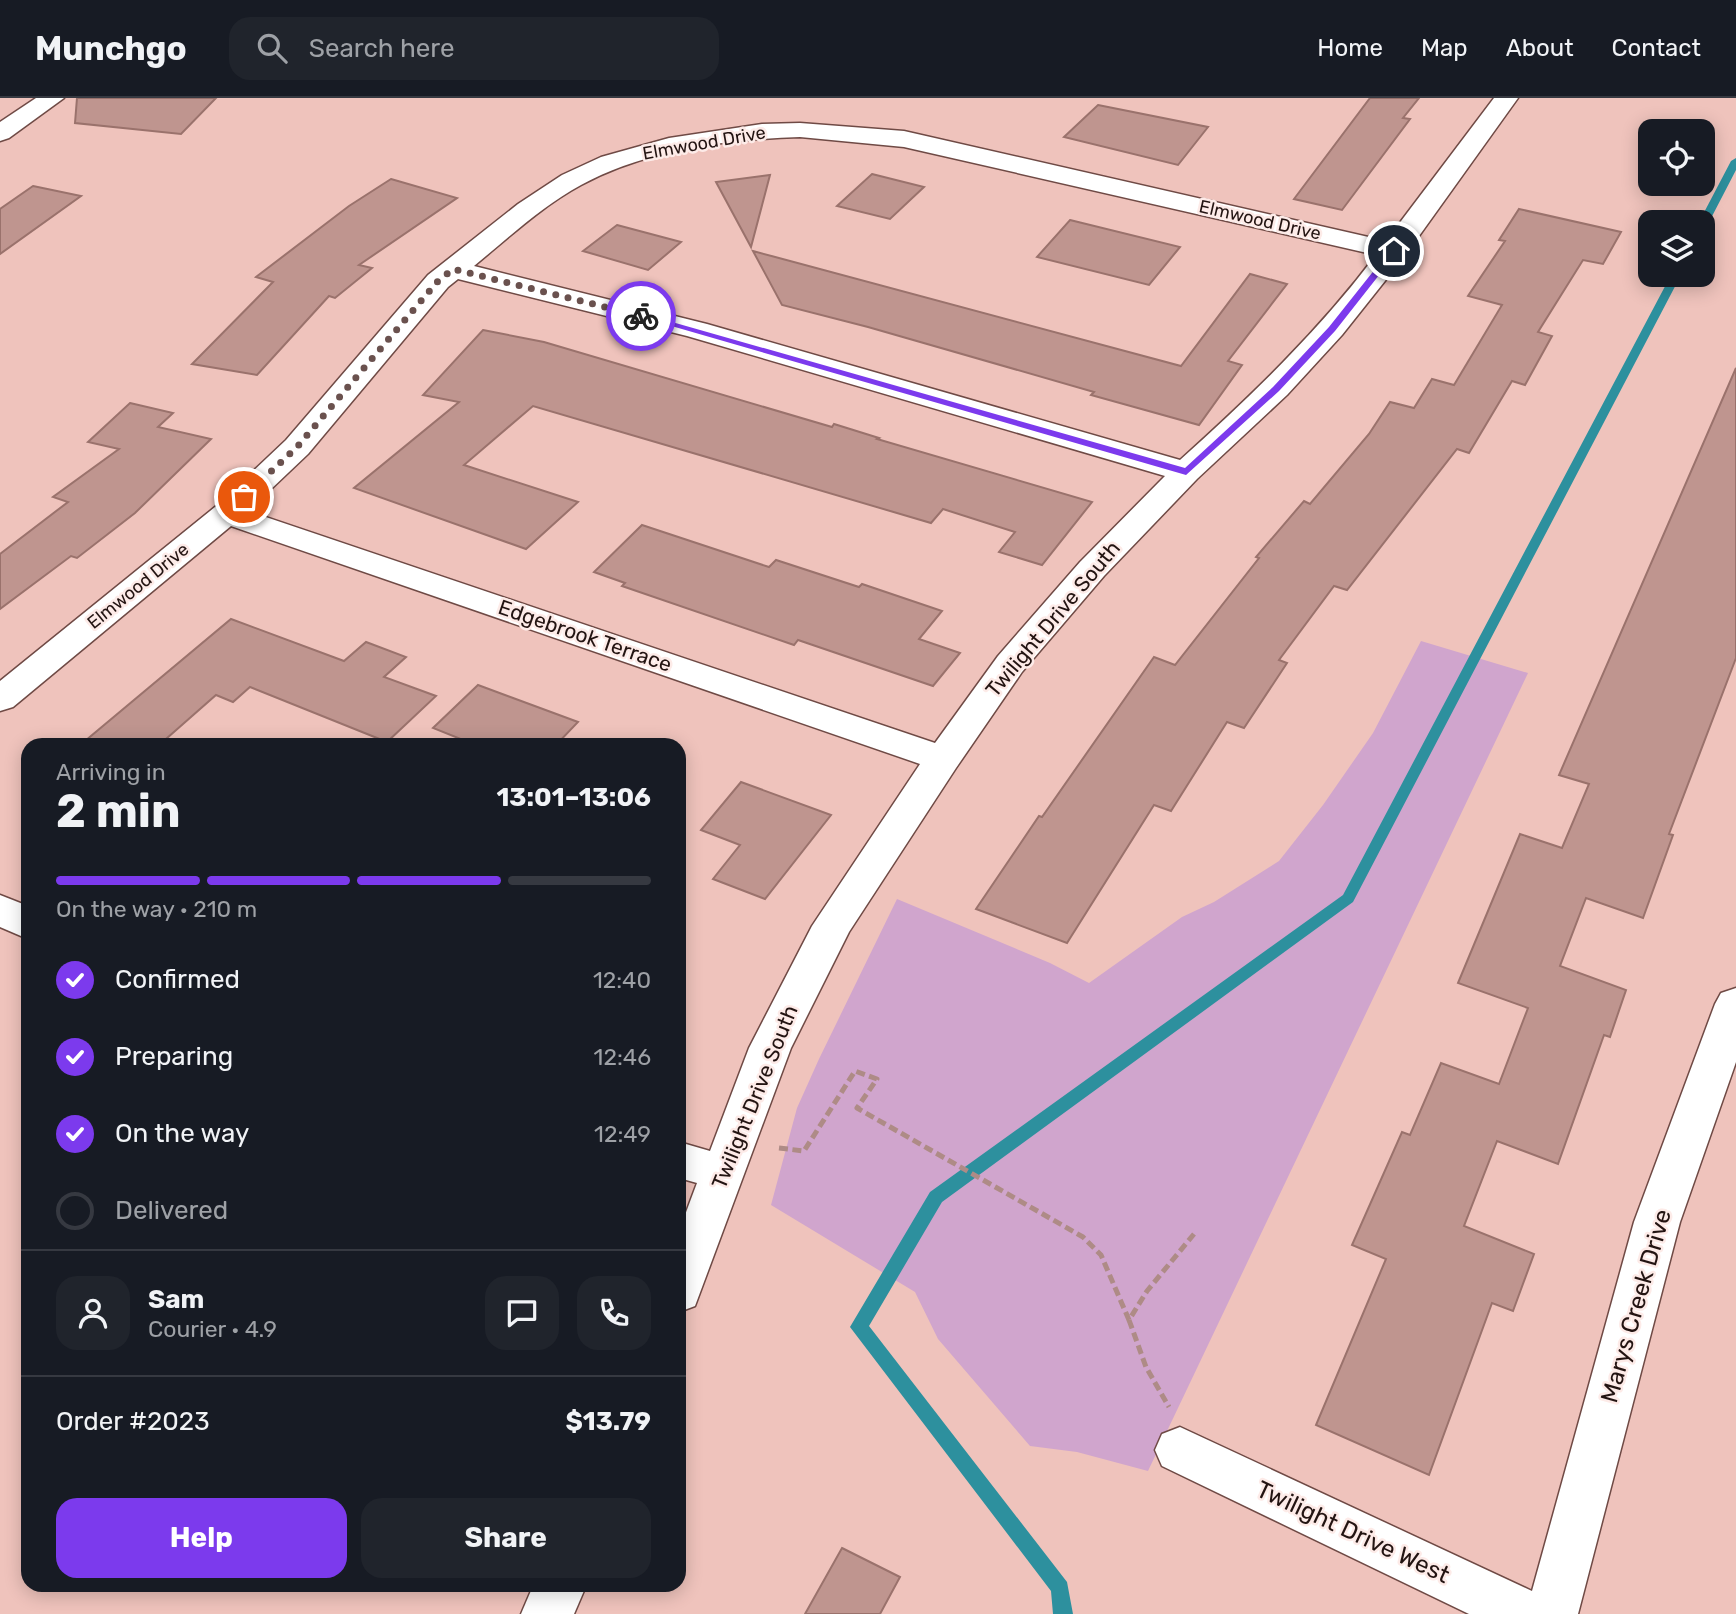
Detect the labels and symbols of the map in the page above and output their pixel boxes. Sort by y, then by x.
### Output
street label: Elmwood Drive [641,121,767,165]
street label: Elmwood Drive [1197,195,1323,245]
pin [1364,221,1424,281]
courier [606,281,676,351]
pin [214,467,274,527]
street label: Twilight Drive South [980,536,1125,702]
street label: Elmwood Drive [83,538,193,634]
street label: Edgebrook Terrace [495,594,675,677]
street label: Twilight Drive South [706,1001,803,1192]
street label: Marys Creek Drive [1595,1206,1677,1406]
street label: Twilight Drive West [1252,1475,1454,1589]

